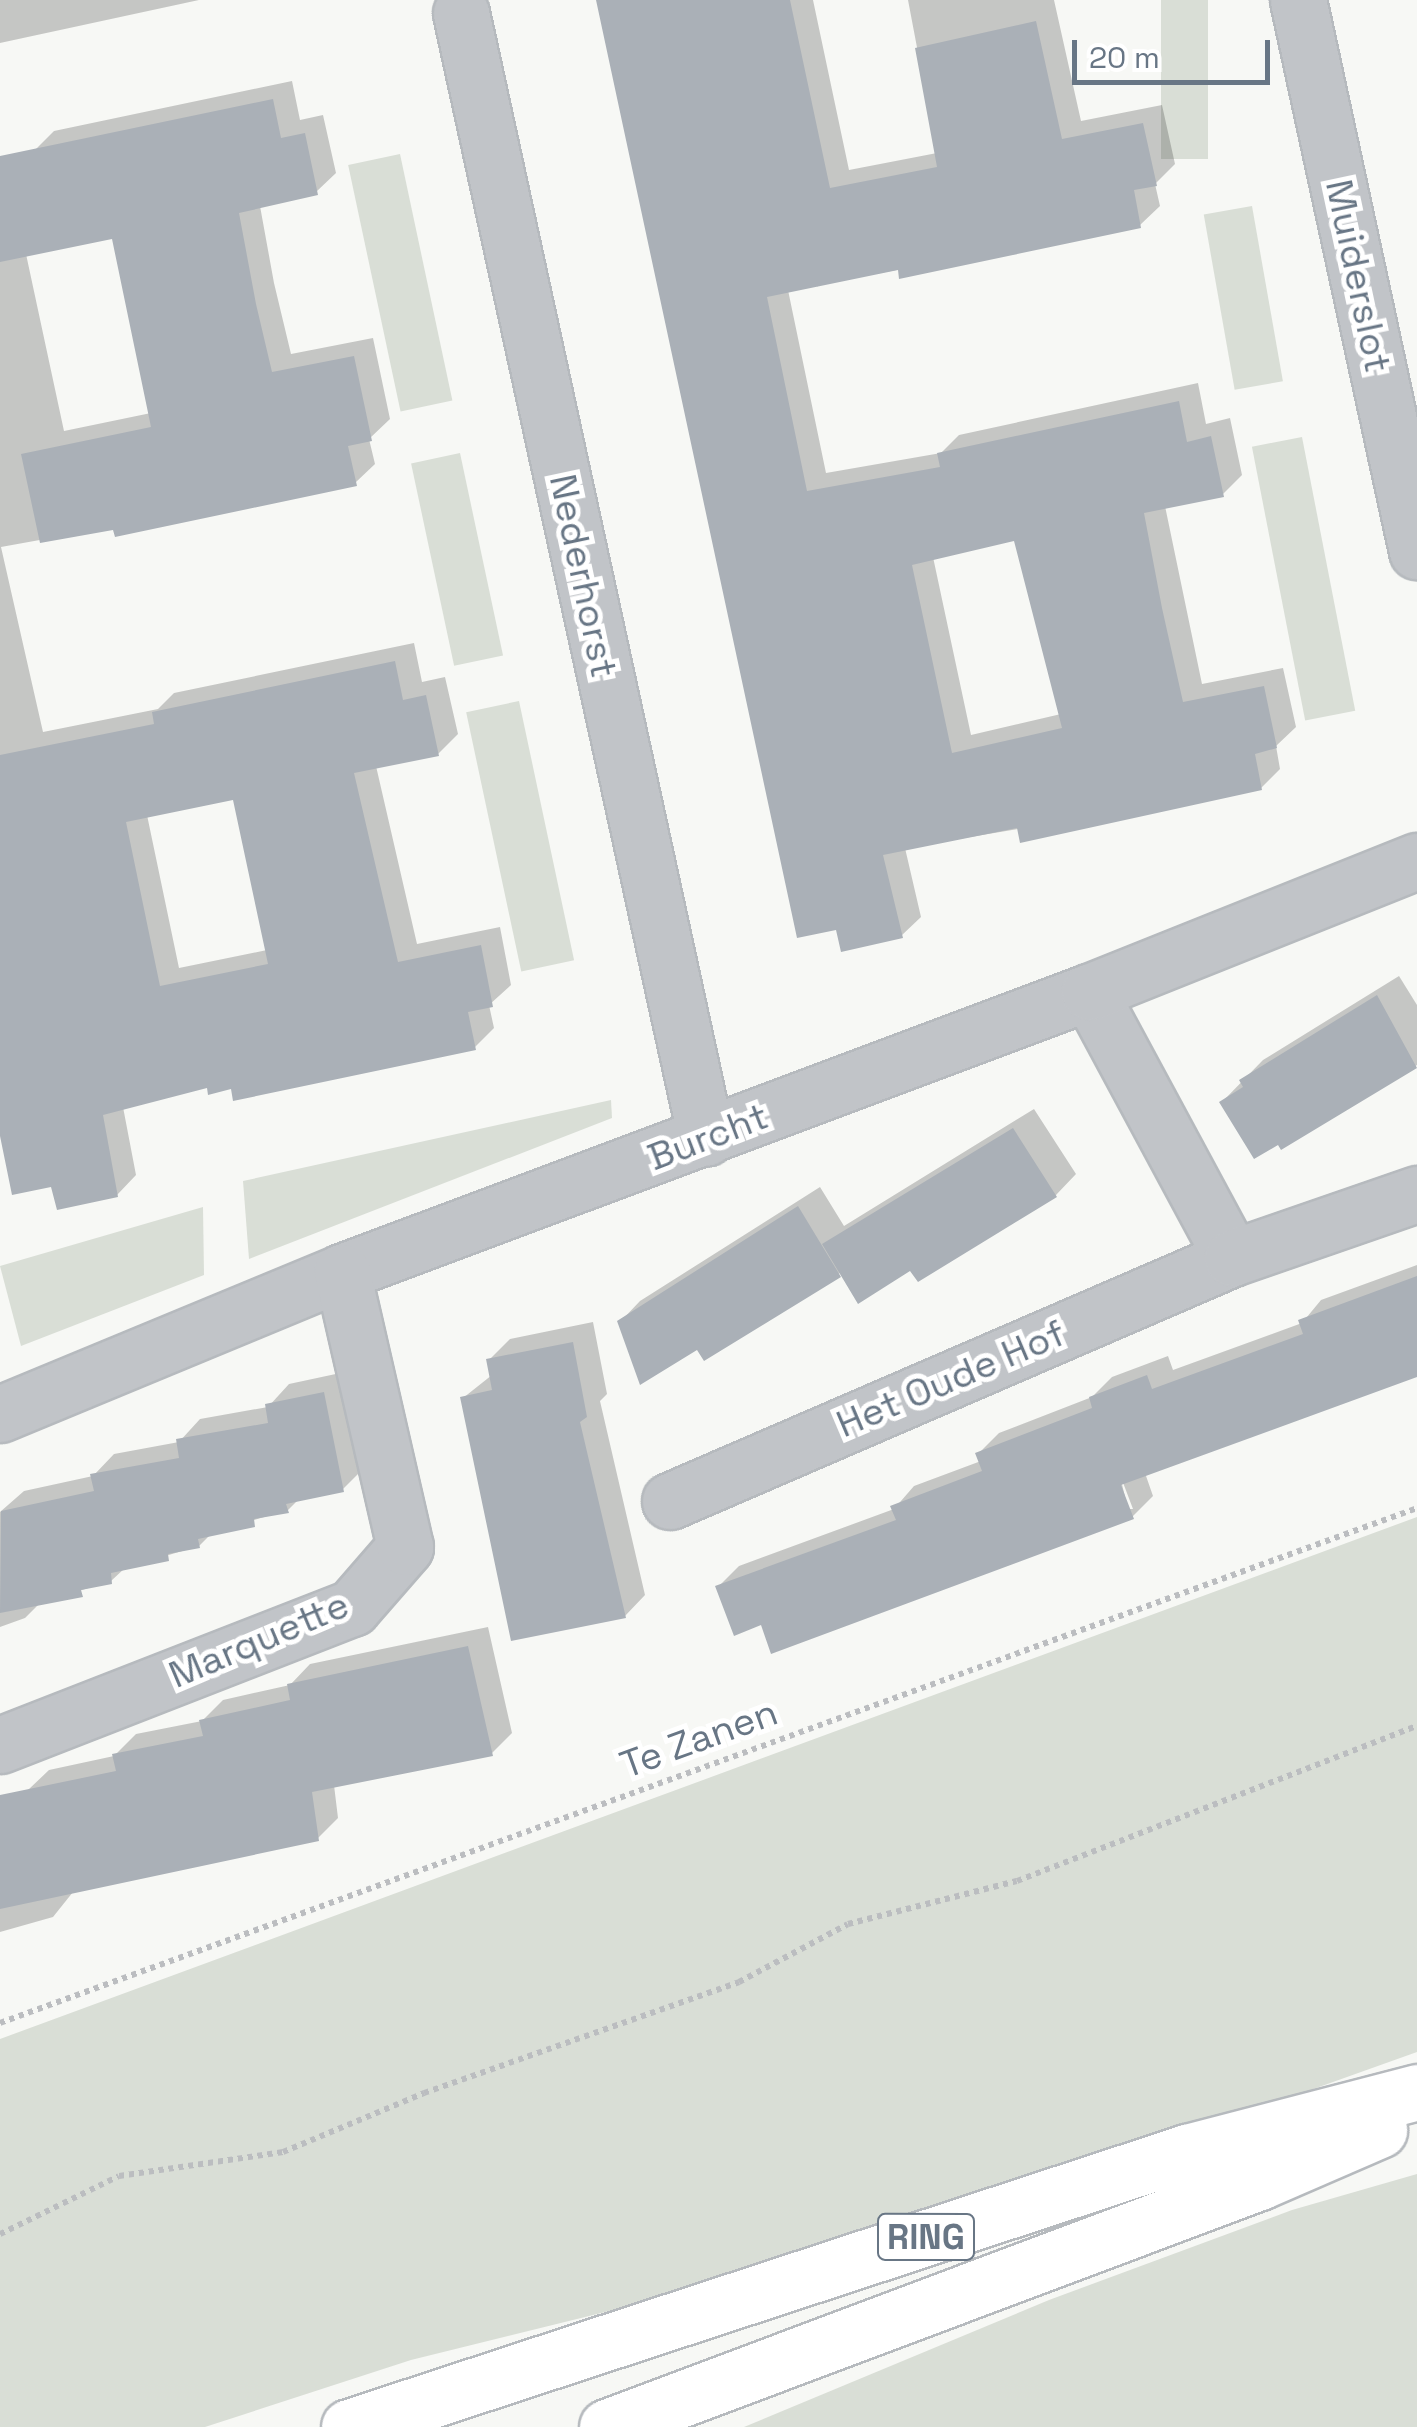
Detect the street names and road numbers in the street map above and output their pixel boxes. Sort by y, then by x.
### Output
street label: Muiderslot [1315,175,1401,377]
street label: Nederhorst [539,470,627,682]
street label: Burcht [641,1093,775,1181]
street label: Het Oude Hof [830,1310,1072,1448]
street label: Marquette [162,1582,356,1698]
street label: Te Zanen [614,1690,784,1788]
road number: RING [876,2207,976,2267]

